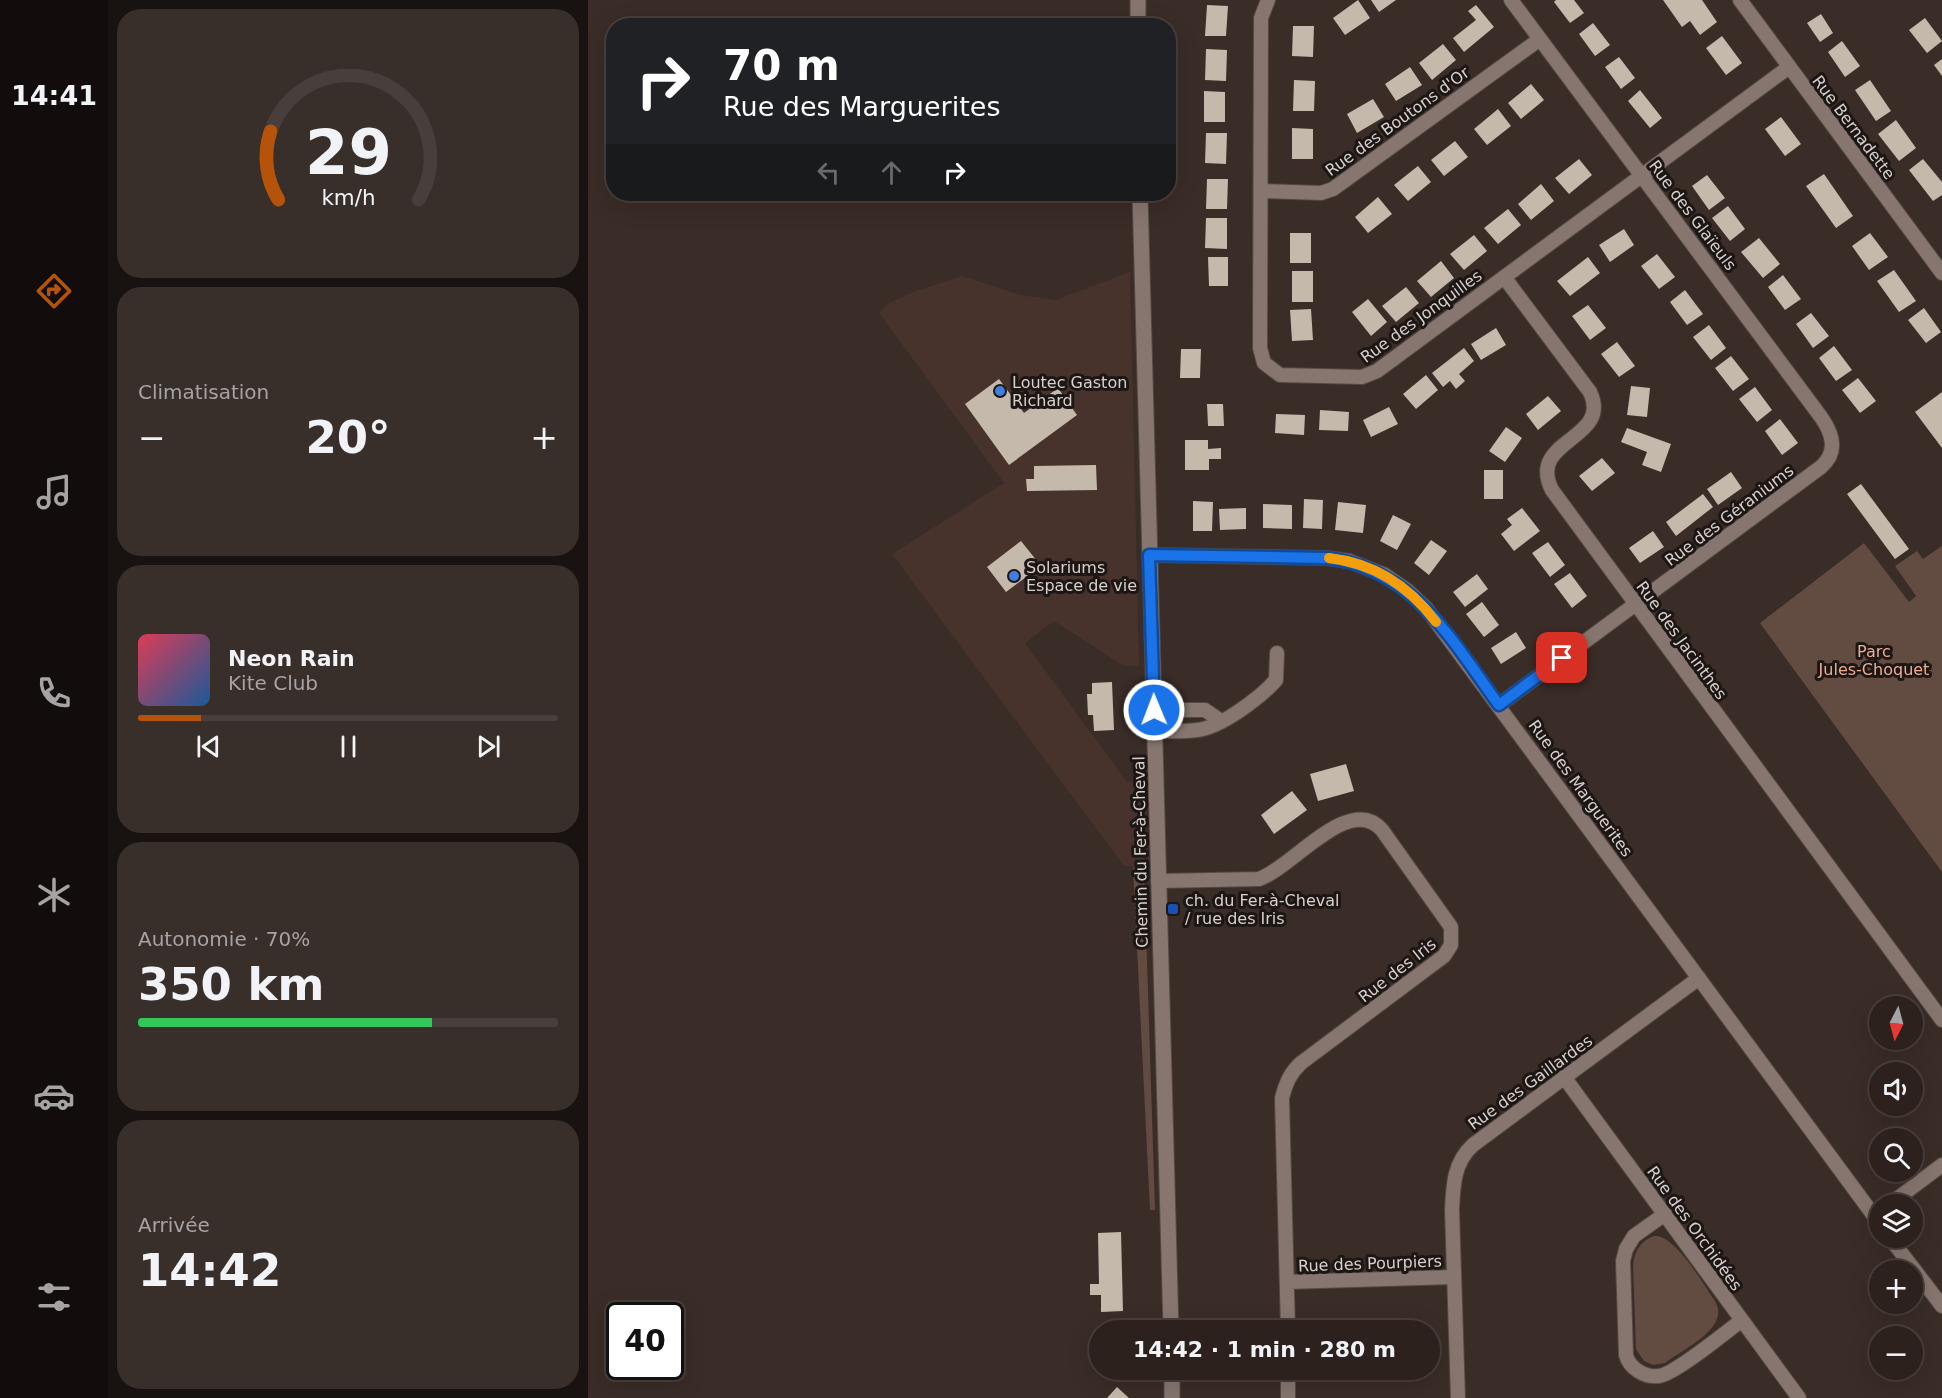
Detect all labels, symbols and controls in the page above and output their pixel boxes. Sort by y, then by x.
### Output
text: 70 m [723,41,840,90]
icon: right [624,42,702,120]
street label: Rue des Boutons d'Or [1322,63,1473,180]
street label: Rue Bernadette [1808,72,1899,183]
text: 14:41 [11,80,97,111]
text: Rue des Marguerites [723,91,1000,122]
text: 29 [305,117,391,190]
icon: left [812,156,845,189]
icon: ahead [875,156,908,189]
icon: right [938,156,971,189]
street label: Rue des Glaïeuls [1645,157,1740,274]
text: km/h [321,186,375,211]
street label: Rue des Jonquilles [1357,266,1486,367]
icon: directions [33,270,75,312]
place label: Loutec Gaston Richard [1012,373,1127,410]
text: Climatisation [138,380,269,404]
marker: Loutec Gaston Richard [993,384,1007,398]
text: 20° [305,411,391,464]
text: − [138,418,166,457]
text: + [530,418,558,457]
street label: Rue des Géraniums [1661,461,1797,570]
icon: music [33,471,75,513]
place label: Solariums Espace de vie [1026,558,1137,595]
marker: Solariums Espace de vie [1007,569,1021,583]
street label: Rue des Jacinthes [1632,578,1731,703]
pin [1536,632,1587,683]
icon: arrive [1545,641,1578,674]
park label: Parc Jules-Choquet [1818,642,1929,679]
text: Neon Rain [228,646,355,671]
text: Kite Club [228,671,318,695]
icon: phone [33,672,75,714]
position arrow [1122,678,1186,742]
street label: Rue des Marguerites [1525,716,1637,860]
icon: previous [192,730,225,763]
icon: pause [332,730,365,763]
icon: next [472,730,505,763]
street label: Chemin du Fer-à-Cheval [1129,756,1152,948]
icon: climate [33,874,75,916]
place label: ch. du Fer-à-Cheval / rue des Iris [1185,891,1339,928]
marker: ch. du Fer-à-Cheval / rue des Iris [1166,902,1180,916]
text: Autonomie · 70% [138,927,310,951]
street label: Rue des Iris [1355,934,1440,1006]
text: 350 km [138,958,324,1011]
north arrow [1869,996,1923,1050]
map controls [1869,996,1923,1380]
street label: Rue des Gaillardes [1464,1031,1596,1134]
button: sound [1869,1062,1923,1116]
icon: car [33,1075,75,1117]
button: search [1869,1128,1923,1182]
street label: Rue des Orchidées [1643,1162,1746,1294]
button: layers [1869,1194,1923,1248]
text: Arrivée [138,1213,210,1237]
text: 14:42 [138,1244,281,1297]
street label: Rue des Pourpiers [1298,1251,1442,1276]
button: + [1869,1260,1923,1314]
icon: filters [33,1276,75,1318]
speed limit sign: 40 [606,1302,684,1380]
button: − [1869,1326,1923,1380]
text: 14:42 · 1 min · 280 m [1133,1337,1396,1362]

